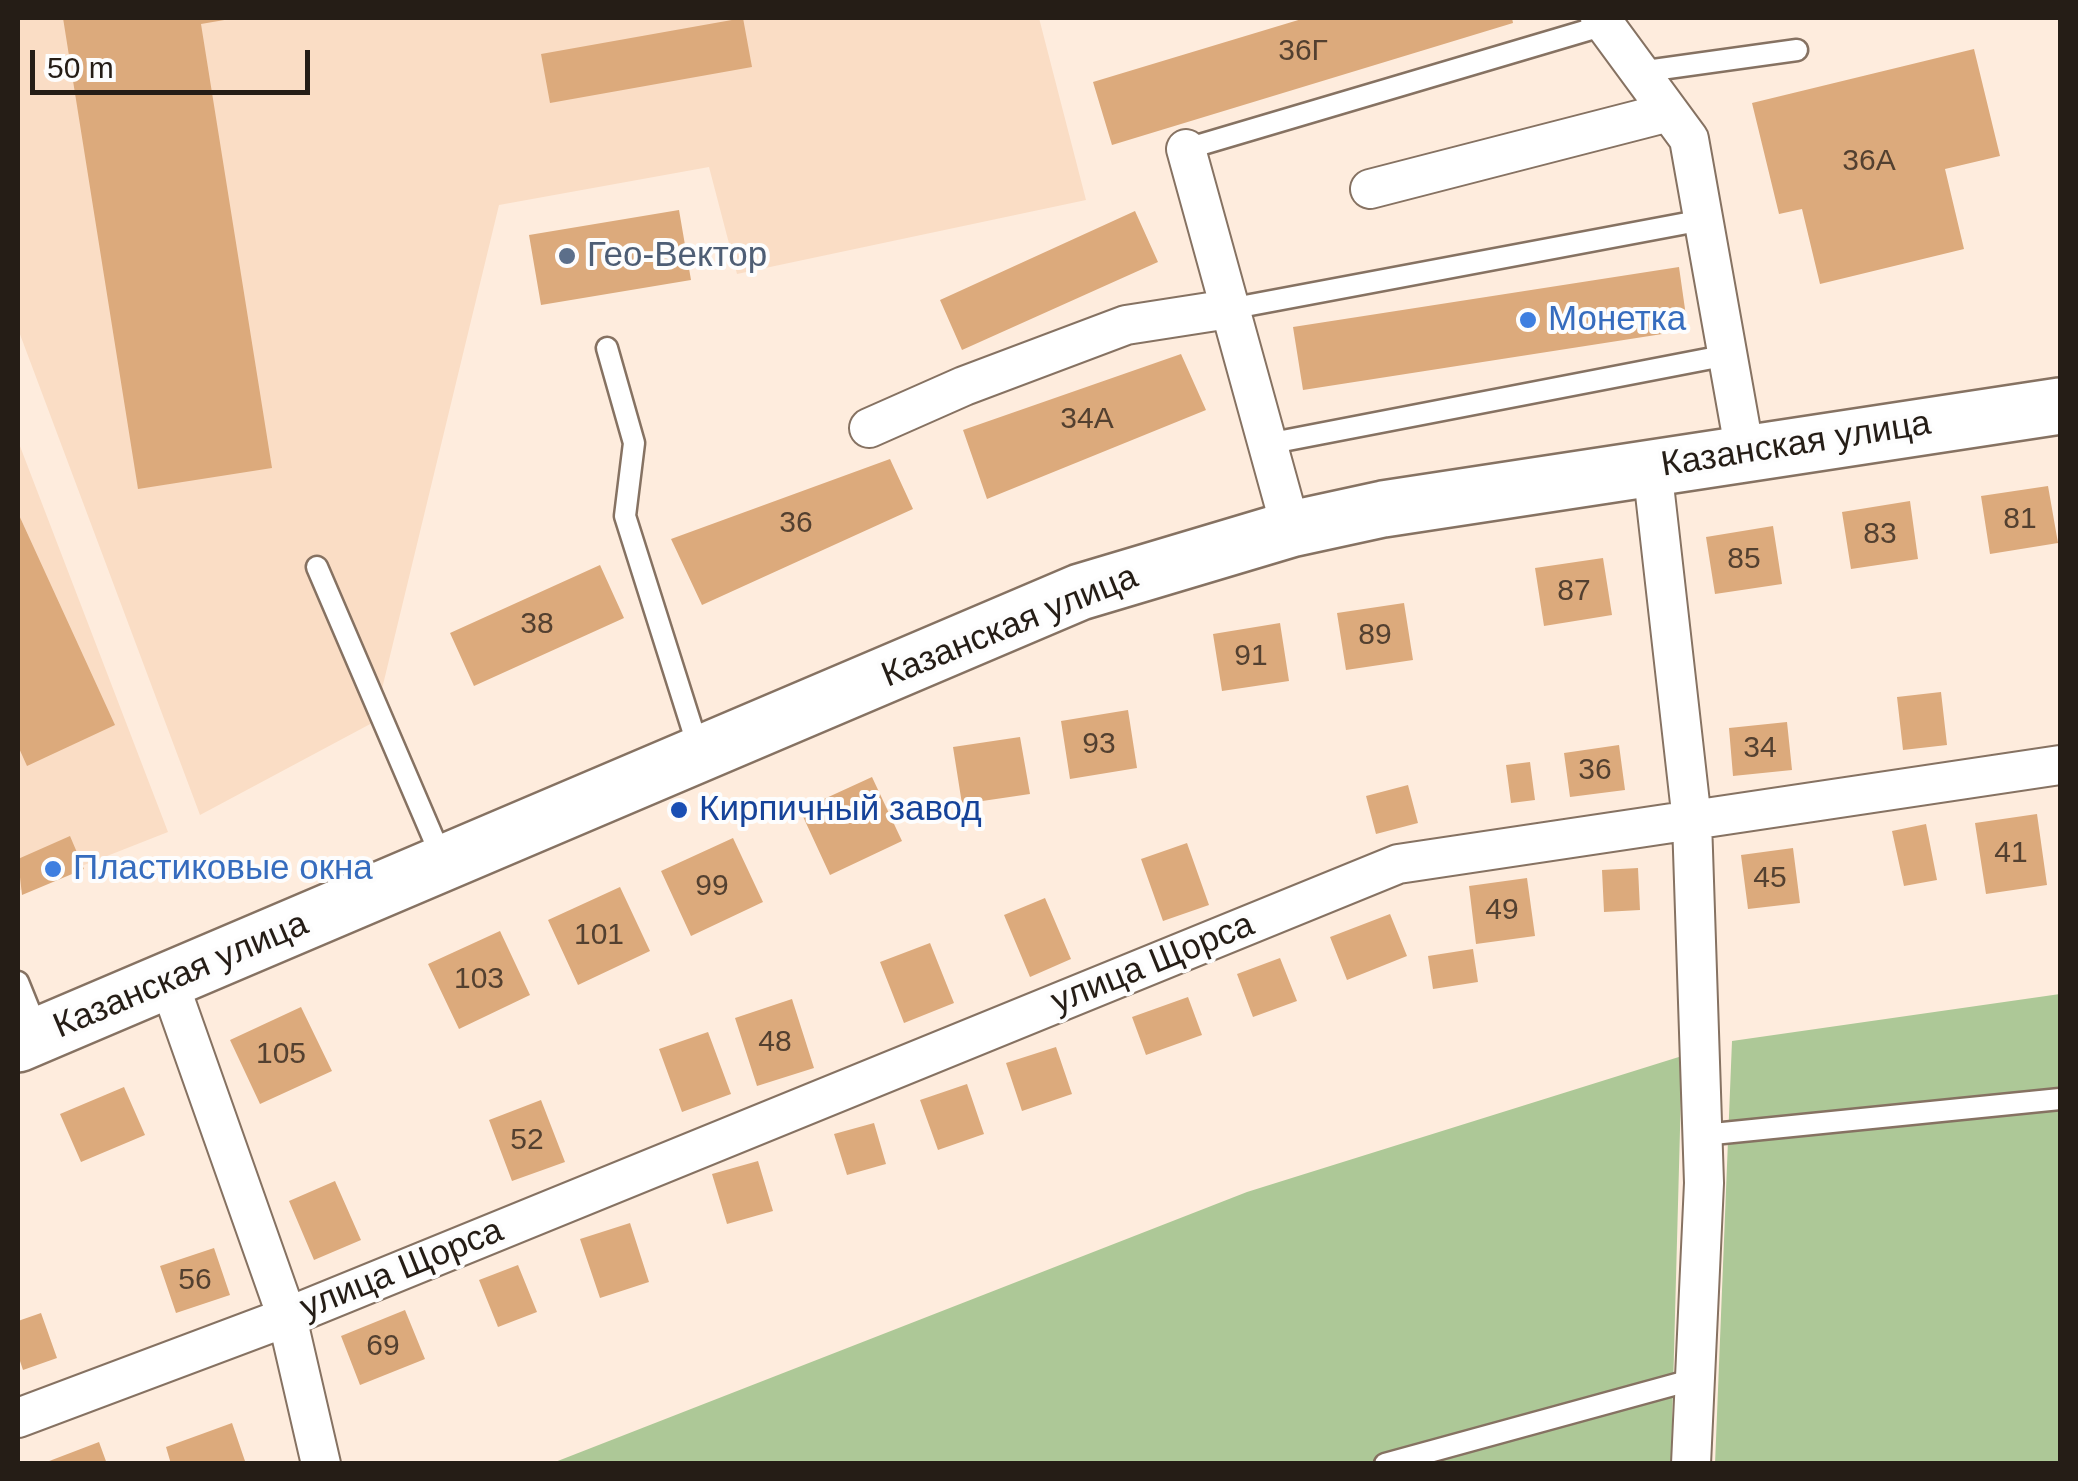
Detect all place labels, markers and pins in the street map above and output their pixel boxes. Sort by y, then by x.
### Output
place label: Гео-Вектор [587,235,767,277]
marker: Гео-Вектор [556,245,578,267]
place label: Монетка [1548,299,1686,341]
marker: Монетка [1517,309,1539,331]
place label: Кирпичный завод [699,789,982,831]
marker: Кирпичный завод [668,799,690,821]
place label: Пластиковые окна [73,848,373,890]
marker: Пластиковые окна [42,858,64,880]

